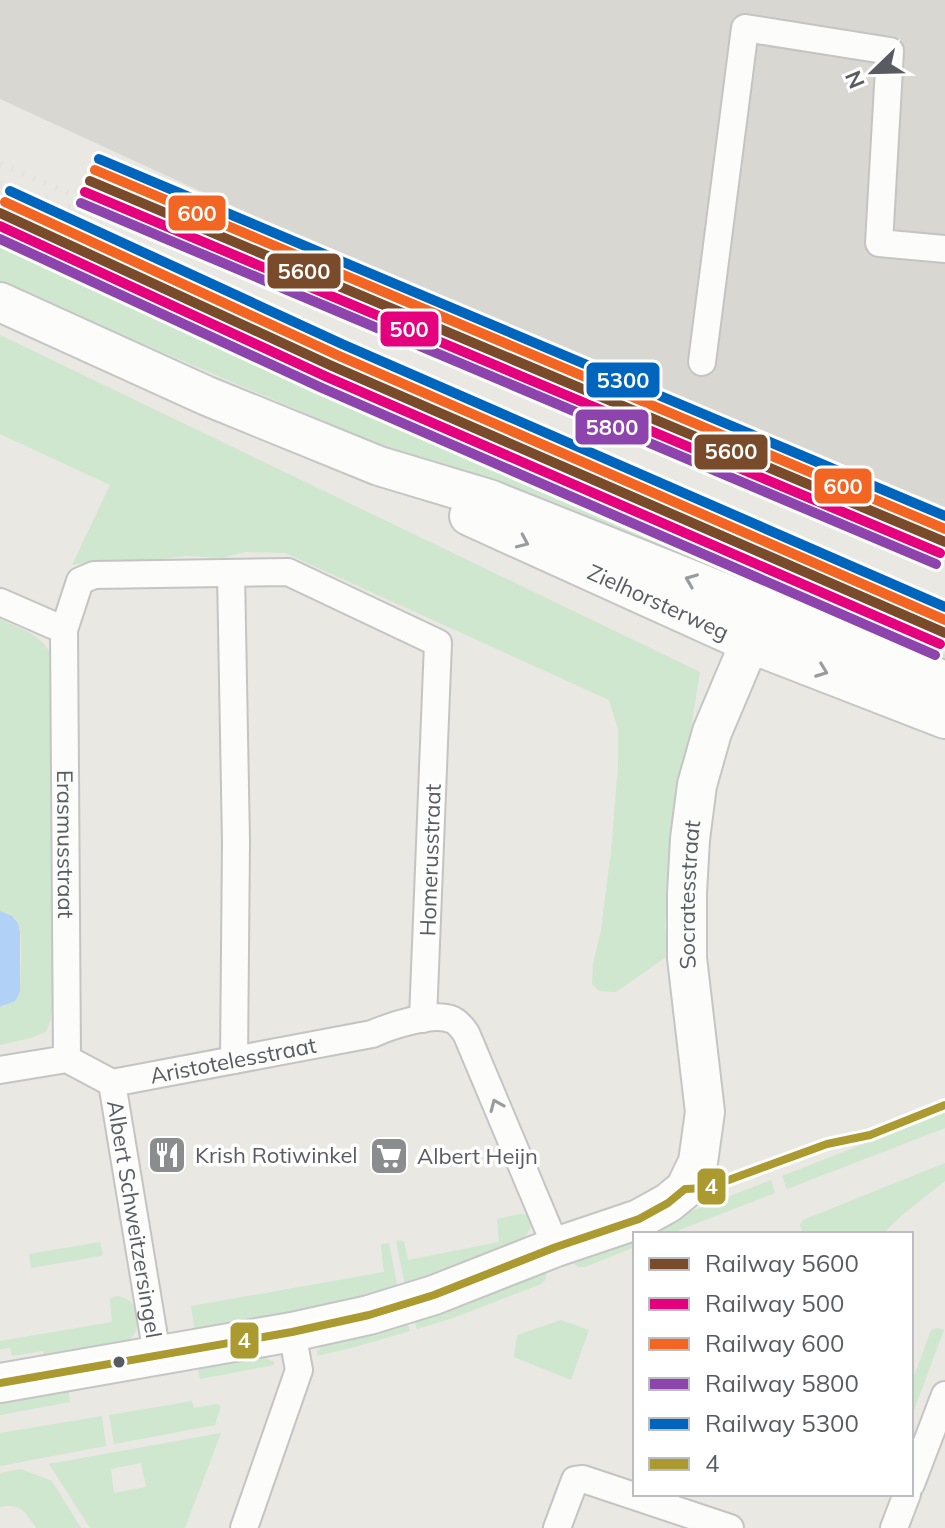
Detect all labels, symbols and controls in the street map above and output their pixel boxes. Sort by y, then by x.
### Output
north arrow [833,32,913,112]
text: N [838,67,871,93]
line badge: 600 [167,194,227,232]
text: 600 [177,199,217,227]
line badge: 5600 [266,252,342,290]
text: 5600 [278,257,330,285]
line badge: 500 [379,310,440,348]
text: 500 [389,315,429,343]
line badge: 5300 [585,361,661,399]
text: 5300 [597,366,649,394]
line badge: 5800 [574,408,650,446]
text: 5800 [586,413,638,441]
line badge: 5600 [693,433,769,471]
text: 5600 [705,437,757,465]
line badge: 600 [813,467,873,505]
text: 600 [823,472,863,500]
one-way arrow [514,532,529,548]
street label: Zielhorsterweg [583,558,734,646]
one-way arrow [685,573,699,590]
one-way arrow [814,661,828,678]
street label: Erasmusstraat [51,770,80,919]
street label: Homerusstraat [413,783,447,937]
street label: Socratesstraat [673,818,706,971]
street label: Aristotelesstraat [148,1031,319,1090]
street label: Albert Schweitzersingel [101,1098,168,1340]
one-way arrow [489,1099,505,1113]
restaurant icon: Krish Rotiwinkel [146,1134,188,1176]
supermarket icon: Albert Heijn [368,1135,410,1177]
place label: Krish Rotiwinkel [195,1141,358,1169]
place label: Albert Heijn [417,1142,538,1170]
line badge: 4 [696,1167,727,1206]
text: 4 [704,1172,718,1200]
legend [633,1232,913,1496]
text: Railway 5600 [705,1248,859,1278]
text: Railway 500 [705,1288,845,1318]
line badge: 4 [229,1321,260,1360]
text: 4 [237,1326,251,1354]
text: Railway 600 [705,1328,845,1358]
unlabelled marker [111,1354,127,1370]
text: Railway 5800 [705,1368,859,1398]
text: Railway 5300 [705,1408,859,1438]
text: 4 [705,1448,719,1478]

